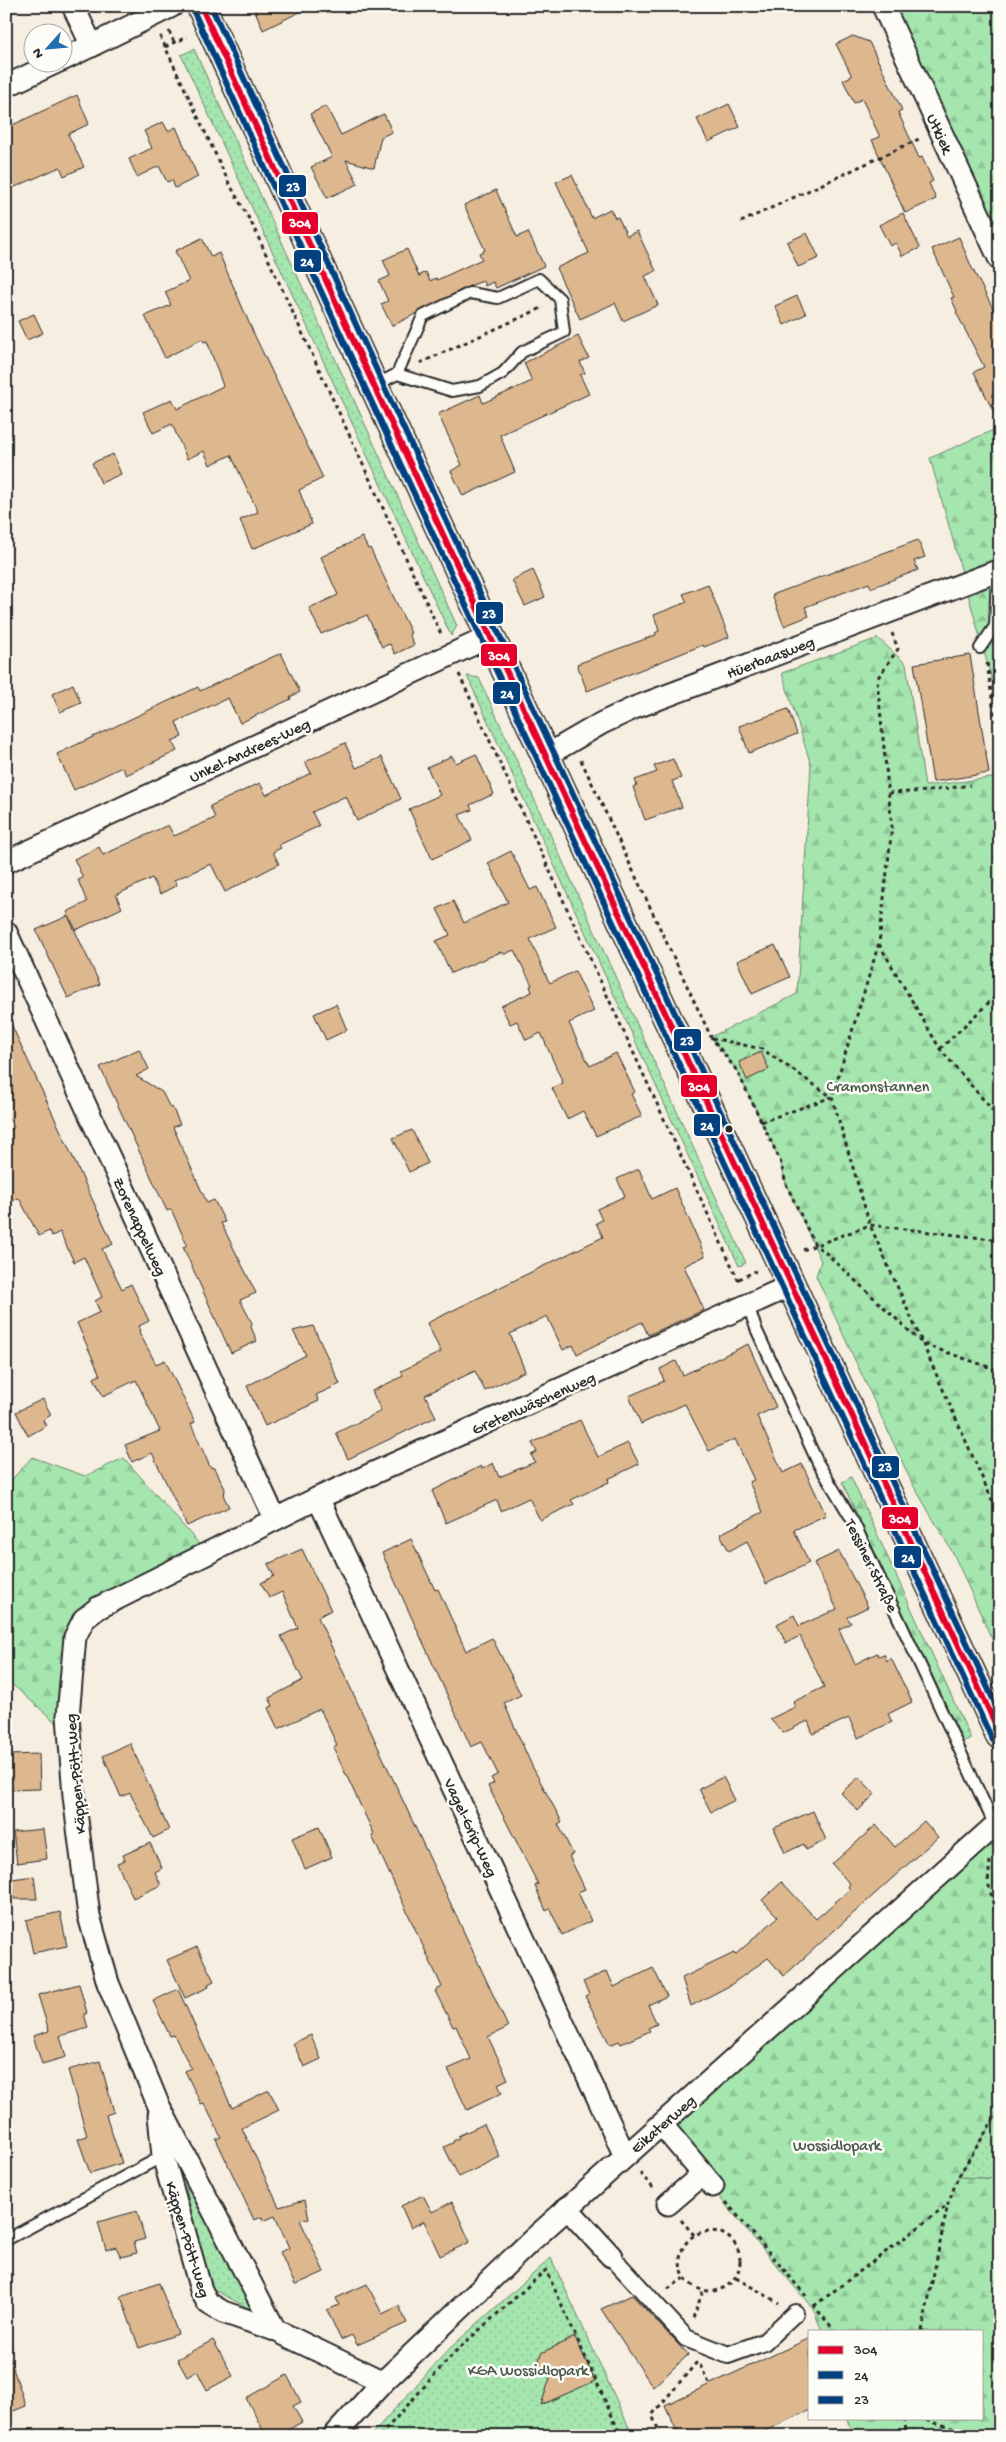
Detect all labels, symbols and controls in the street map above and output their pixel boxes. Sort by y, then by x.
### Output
north arrow [22,22,72,72]
text: N [29,45,48,61]
street label: Utkiek [920,112,956,159]
line badge: 23 [278,174,307,198]
text: 23 [286,180,300,197]
line badge: 304 [281,211,319,235]
text: 304 [288,216,311,233]
line badge: 24 [293,249,322,273]
text: 24 [300,255,314,272]
line badge: 23 [475,601,504,625]
text: 23 [482,607,496,624]
street label: Hüerbaasweg [725,634,818,685]
line badge: 304 [480,643,518,667]
text: 304 [487,649,510,666]
line badge: 24 [492,681,521,705]
text: 24 [500,687,514,704]
street label: Unkel-Andrees-Weg [187,716,314,789]
line badge: 23 [673,1028,702,1052]
text: 23 [680,1034,694,1051]
line badge: 304 [680,1074,718,1098]
park label: Cramonstannen [827,1079,930,1098]
text: 304 [687,1080,710,1097]
line badge: 24 [693,1113,721,1137]
text: 24 [700,1119,714,1136]
unlabelled marker [724,1124,734,1134]
street label: Zorenappelweg [107,1175,169,1280]
street label: Gretenwäschenweg [470,1369,599,1441]
line badge: 23 [871,1455,900,1479]
text: 23 [878,1460,892,1477]
line badge: 304 [881,1506,919,1530]
text: 304 [888,1512,911,1529]
street label: Tessiner Straße [839,1516,901,1617]
line badge: 24 [893,1545,922,1569]
text: 24 [901,1551,915,1568]
street label: Käppen-Pött-Weg [63,1713,92,1835]
street label: Vagel-Grip-Weg [437,1775,500,1881]
street label: Eikaterweg [628,2092,701,2159]
park label: Wossidlopark [793,2138,883,2157]
street label: Käppen-Pött-Weg [159,2180,212,2300]
legend [808,2330,984,2420]
text: 304 [853,2342,877,2360]
park label: KGA Wossidlopark [468,2363,590,2382]
text: 24 [854,2368,868,2386]
text: 23 [854,2392,869,2410]

